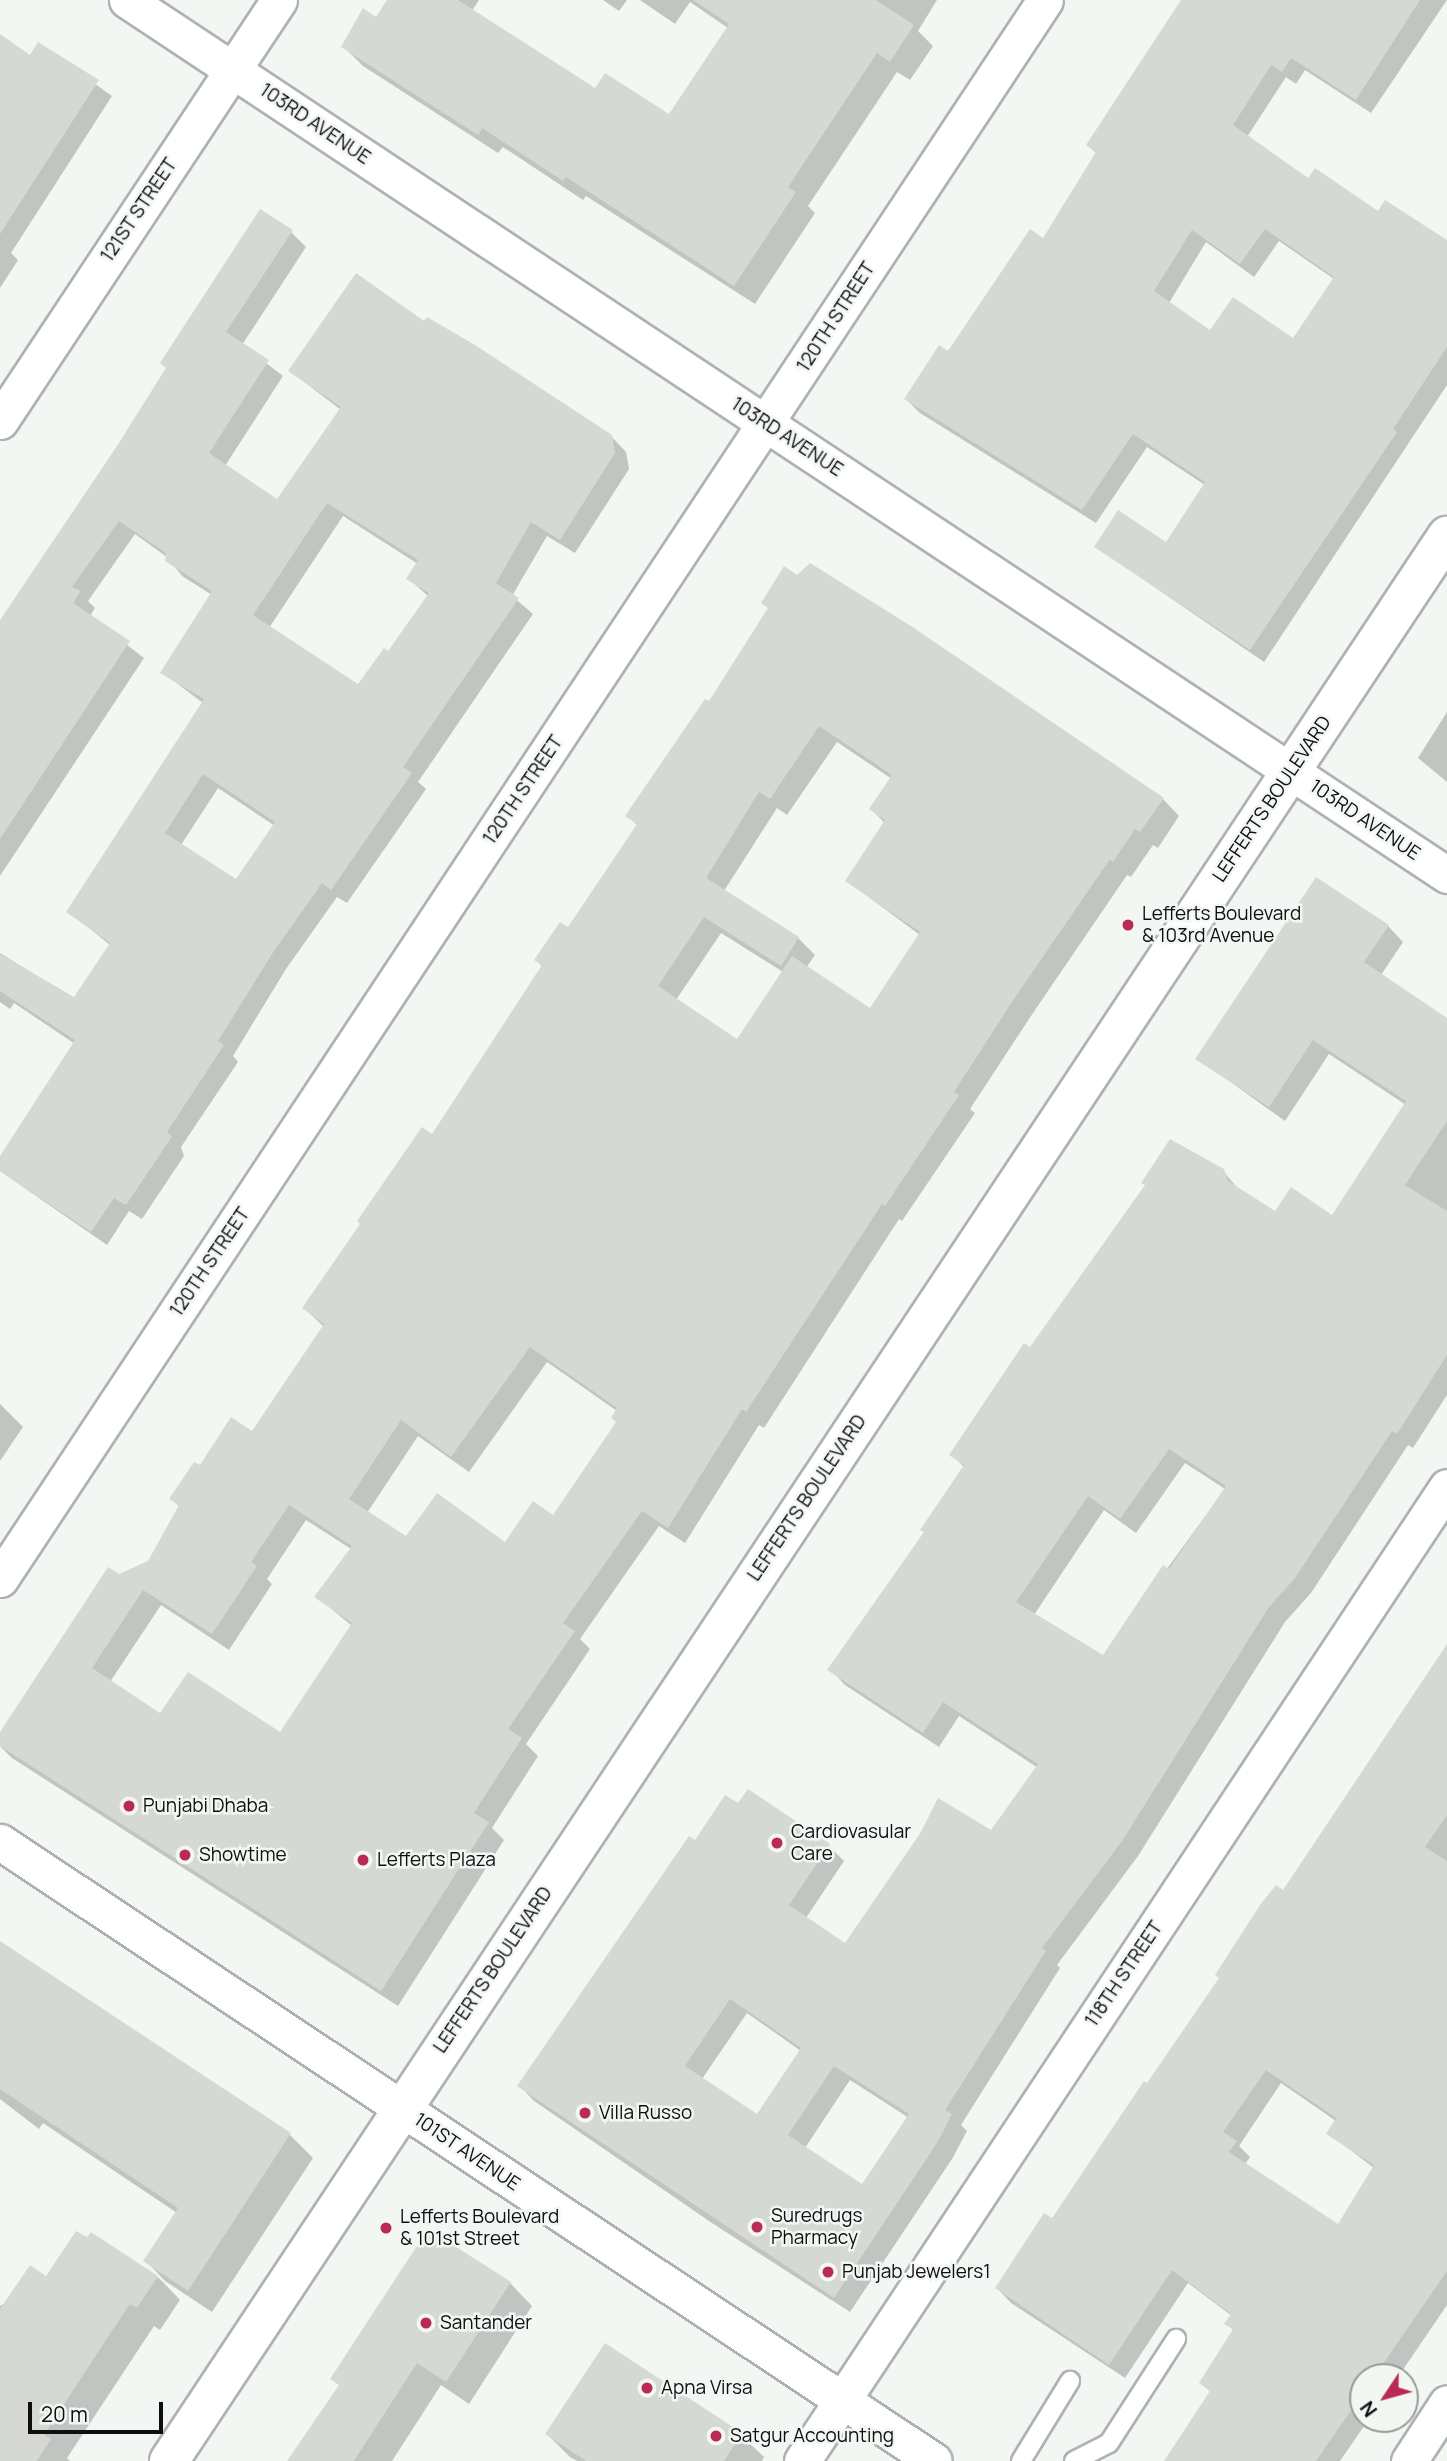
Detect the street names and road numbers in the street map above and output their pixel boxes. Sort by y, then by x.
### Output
street label: 103RD AVENUE [255,79,375,169]
street label: 121ST STREET [96,154,182,266]
street label: 120TH STREET [792,258,880,376]
street label: 103RD AVENUE [727,393,847,481]
street label: LEFFERTS BOULEVARD [1208,712,1336,886]
street label: 120TH STREET [478,731,568,849]
street label: 103RD AVENUE [1305,775,1425,865]
street label: 120TH STREET [165,1203,255,1321]
street label: LEFFERTS BOULEVARD [743,1411,871,1585]
street label: LEFFERTS BOULEVARD [429,1883,557,2057]
street label: 118TH STREET [1080,1917,1168,2031]
street label: 101ST AVENUE [409,2108,525,2196]

